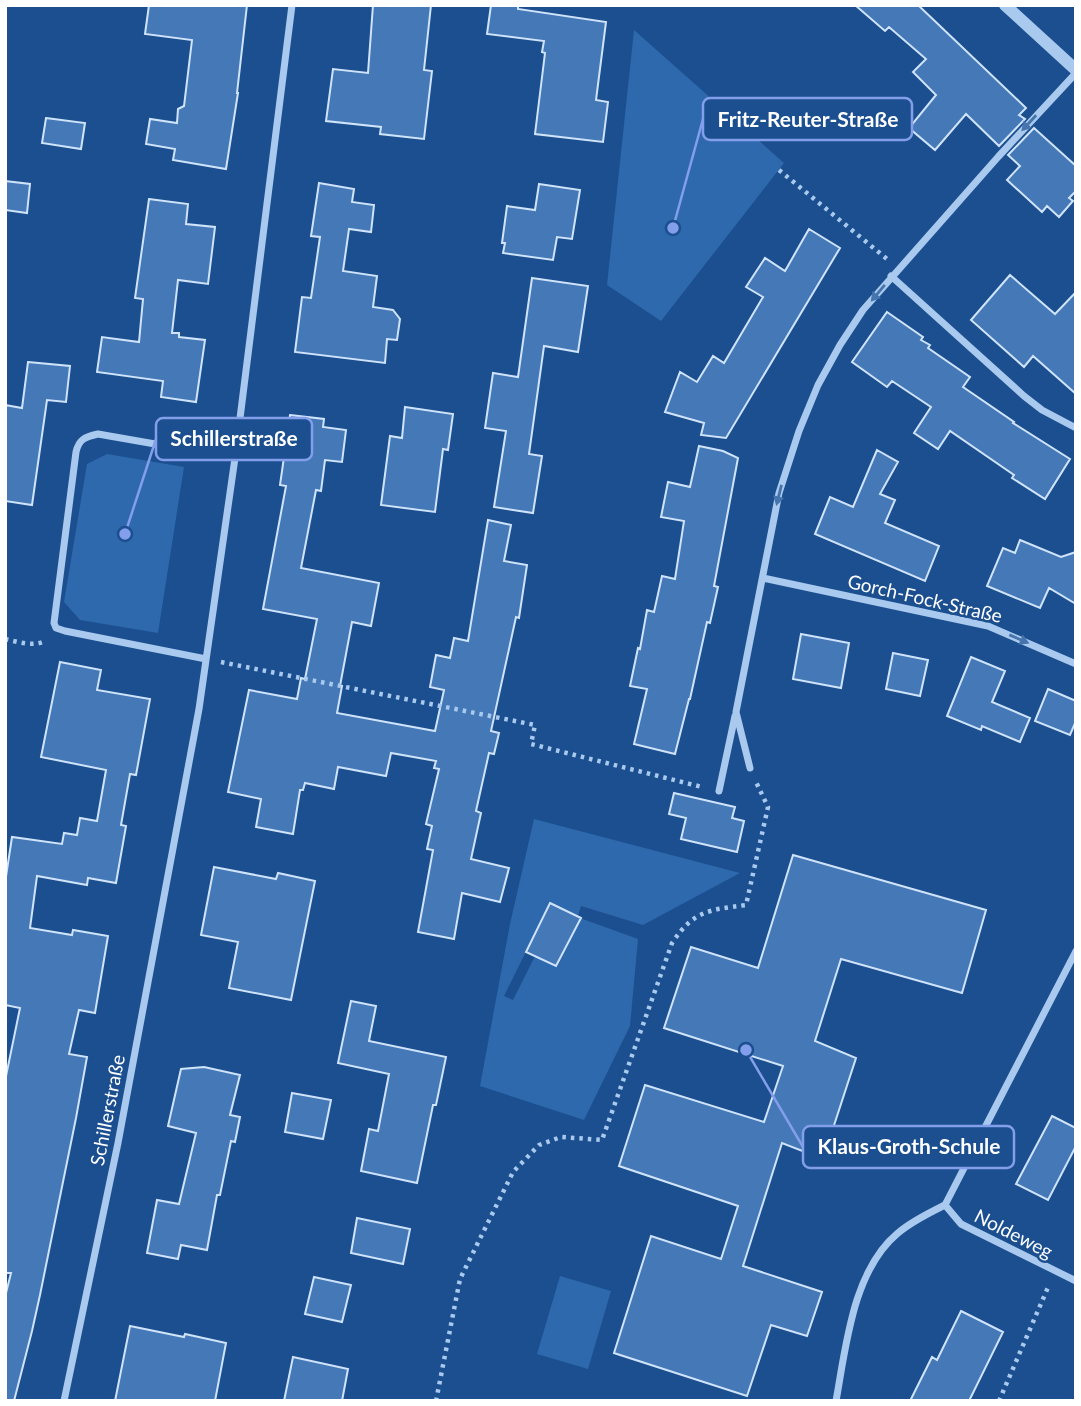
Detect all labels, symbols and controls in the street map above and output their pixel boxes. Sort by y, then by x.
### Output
callout: Fritz-Reuter-Straße [703,98,912,140]
text: Fritz-Reuter-Straße [718,106,898,131]
one-way arrow [1022,114,1038,131]
one-way arrow [871,284,886,301]
callout: Schillerstraße [156,418,312,460]
text: Schillerstraße [170,425,298,450]
one-way arrow [773,484,784,506]
street label: Gorch-Fock-Straße [846,569,1004,627]
one-way arrow [1009,633,1029,645]
street label: Schillerstraße [85,1053,129,1167]
callout: Klaus-Groth-Schule [803,1126,1014,1168]
text: Klaus-Groth-Schule [818,1133,1000,1158]
street label: Noldeweg [971,1204,1057,1263]

